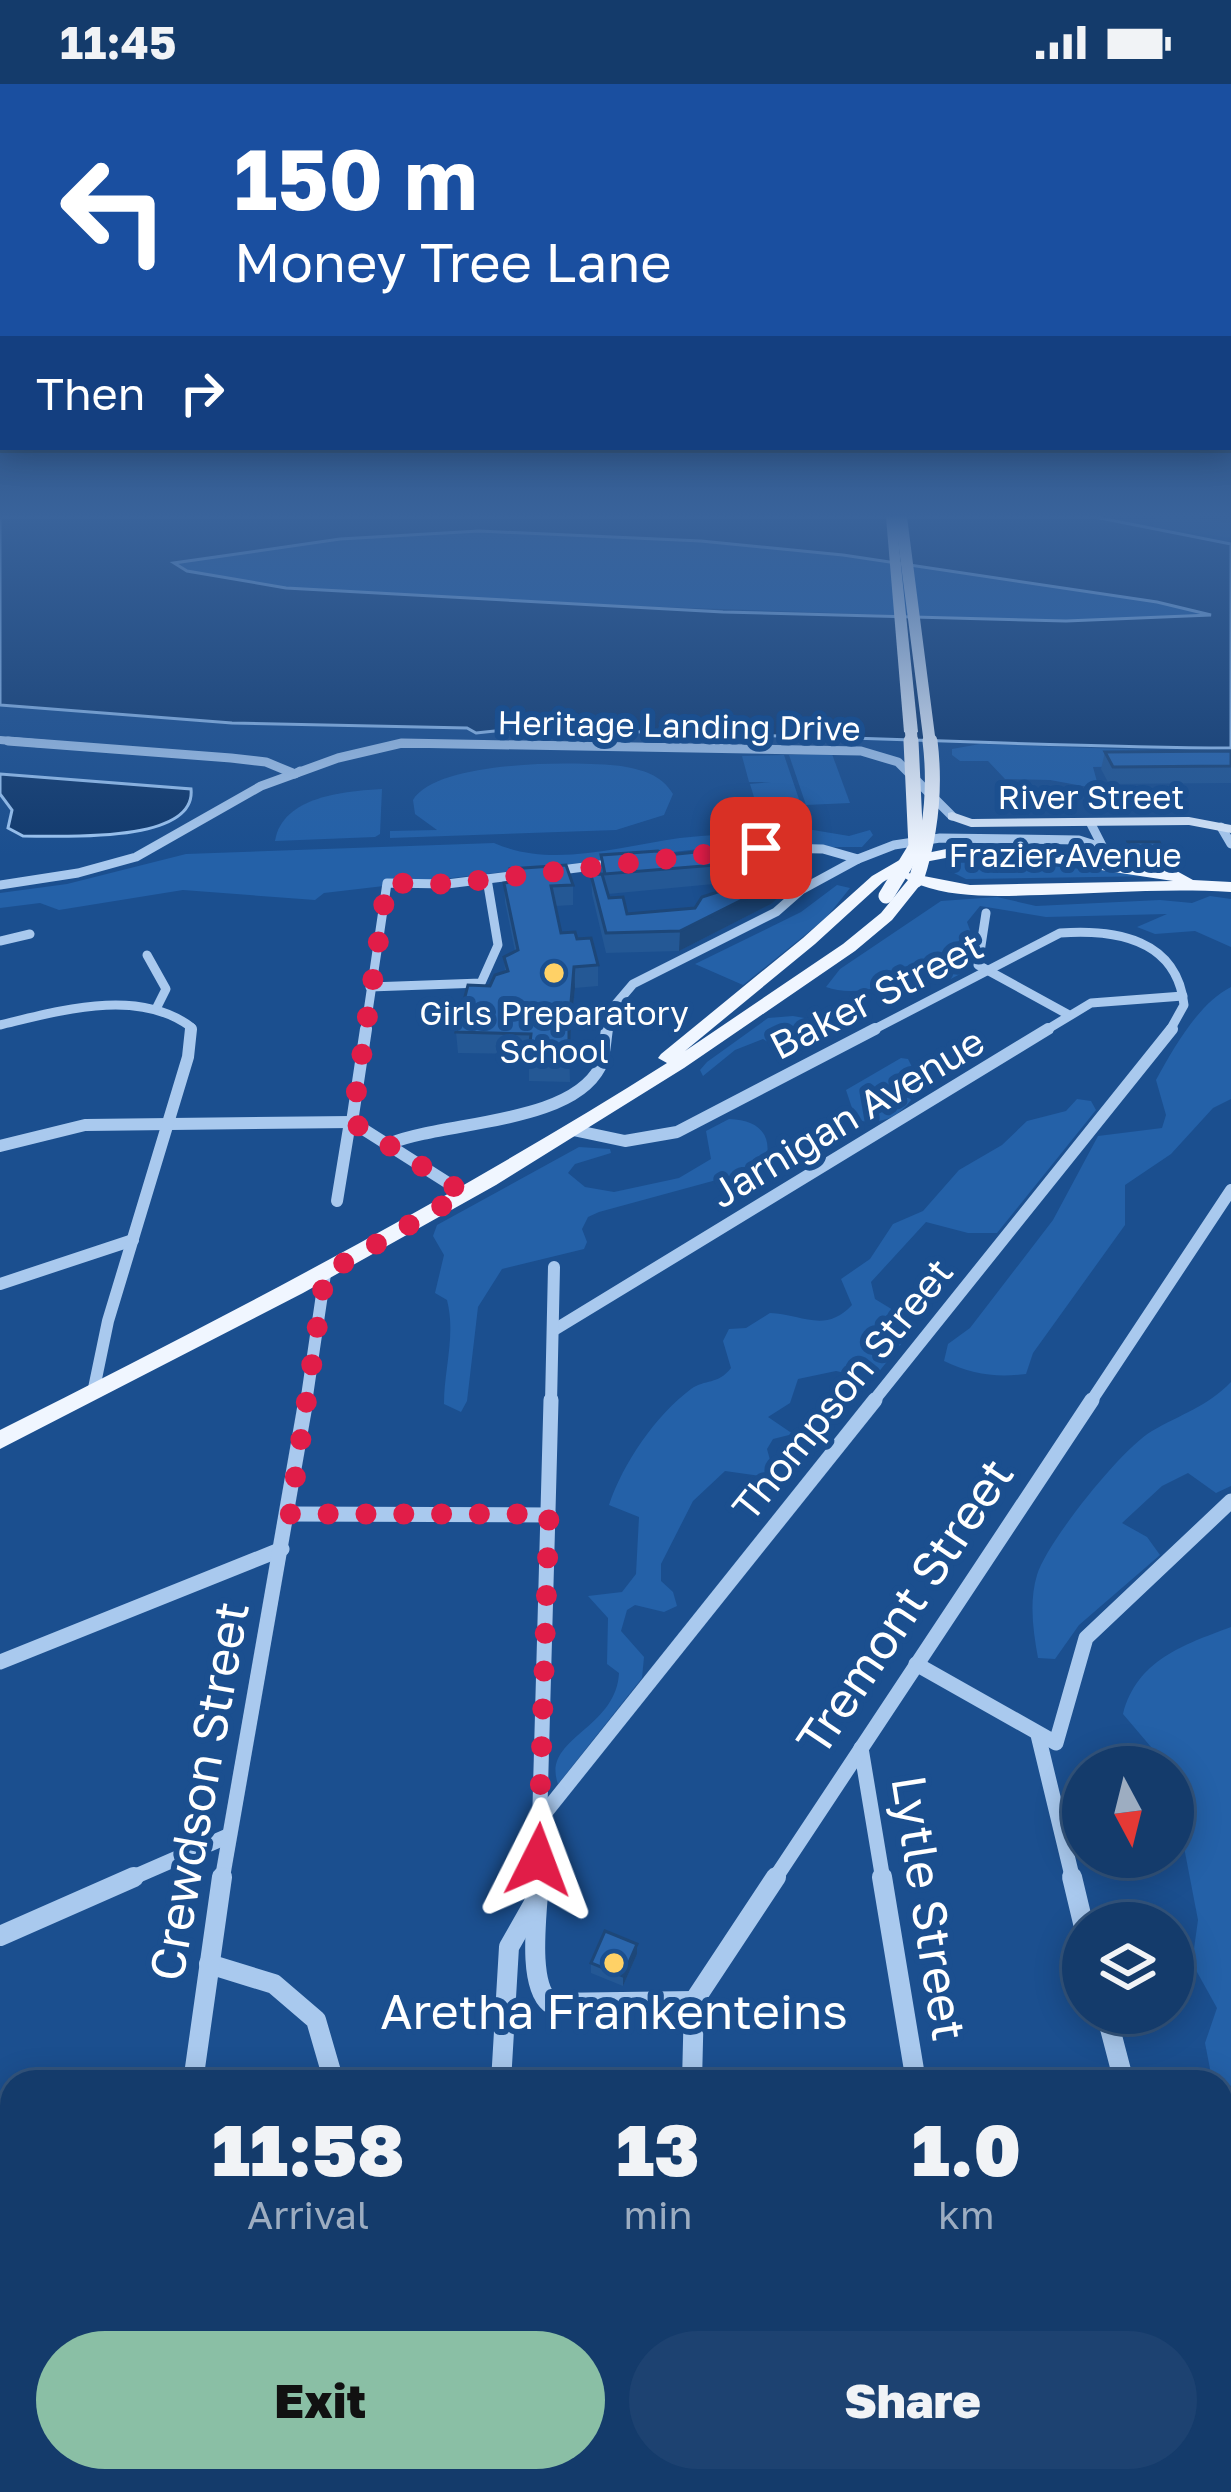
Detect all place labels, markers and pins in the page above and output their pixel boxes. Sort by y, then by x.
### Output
pin [710,797,812,899]
marker: Girls Preparatory School [541,960,567,986]
place label: Girls Preparatory School [419,993,689,1070]
marker: Aretha Frankenteins [601,1950,627,1976]
place label: Aretha Frankenteins [380,1982,848,2040]

